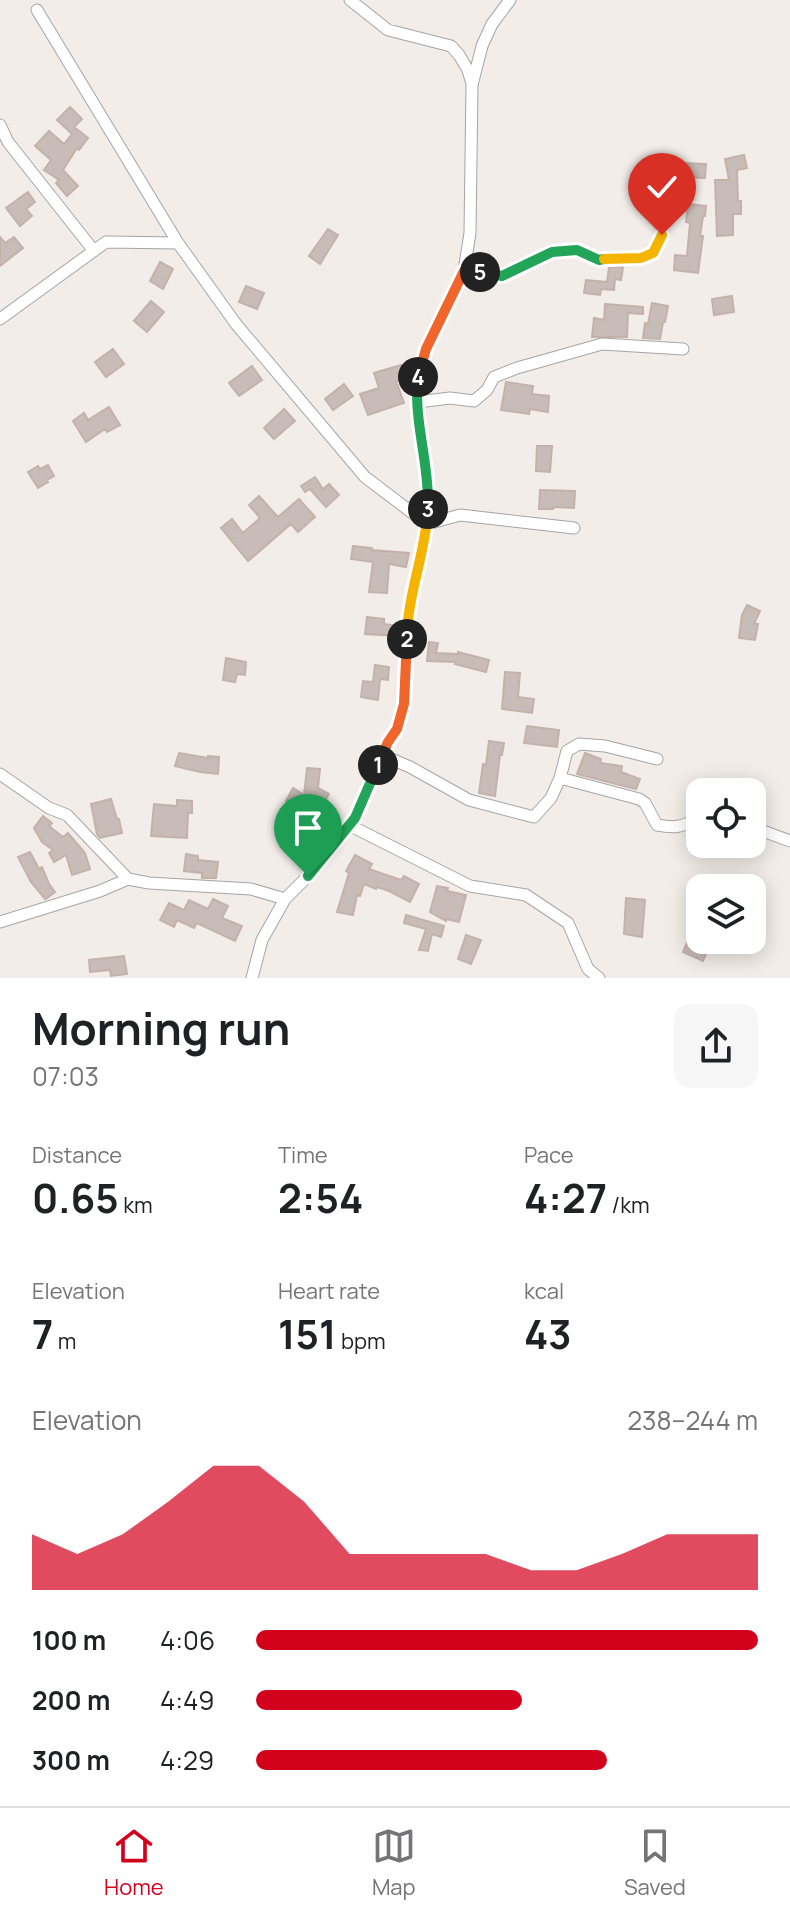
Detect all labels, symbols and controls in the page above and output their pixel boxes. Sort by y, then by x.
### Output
pin [628,153,696,235]
icon: check [640,165,684,209]
pin: 5 [460,252,500,292]
text: 5 [474,257,486,287]
pin: 4 [398,357,438,397]
text: 4 [411,362,425,392]
pin: 3 [408,489,448,529]
text: 3 [422,494,434,524]
pin: 2 [387,619,427,659]
text: 2 [400,624,414,654]
pin: 1 [358,745,398,785]
text: 1 [373,750,383,780]
map controls [686,778,766,954]
button: locate [686,778,766,858]
pin [274,794,342,876]
icon: arrive [286,806,330,850]
button: layers [686,874,766,954]
text: Morning run [32,998,290,1058]
button: share [674,1004,758,1088]
text: 07:03 [32,1058,99,1094]
text: Distance [32,1140,122,1170]
text: Time [278,1140,328,1170]
text: Pace [524,1140,574,1170]
text: 0.65 [32,1170,119,1225]
text: 2:54 [278,1170,363,1225]
text: 4:27 [524,1170,607,1225]
text: km [119,1190,153,1220]
text: /km [607,1190,650,1220]
text: Elevation [32,1276,125,1306]
text: Heart rate [278,1276,380,1306]
text: kcal [524,1276,564,1306]
text: 7 [32,1306,53,1361]
text: 151 [278,1306,336,1361]
text: 43 [524,1306,572,1361]
text: m [53,1326,76,1356]
text: bpm [336,1326,386,1356]
text: Elevation [32,1402,142,1438]
text: 238–244 m [627,1402,758,1438]
text: 100 m [32,1622,106,1658]
text: 4:06 [160,1622,215,1658]
text: 200 m [32,1682,110,1718]
text: 4:49 [160,1682,214,1718]
text: 300 m [32,1742,110,1778]
text: 4:29 [160,1742,214,1778]
tab: Home [104,1824,164,1902]
tab: Map [372,1824,416,1902]
tab: Saved [624,1824,686,1902]

